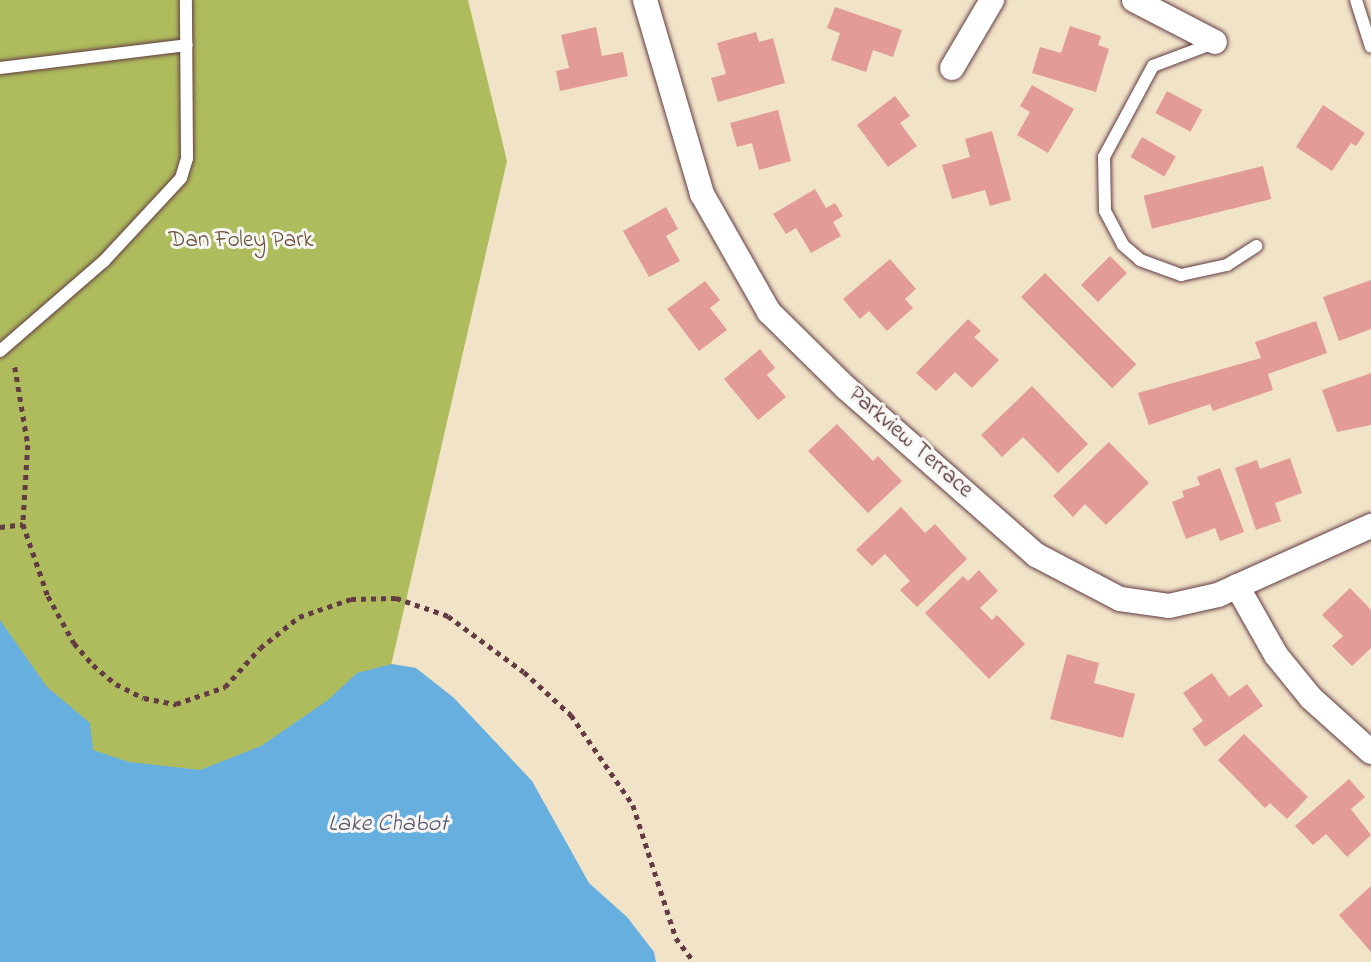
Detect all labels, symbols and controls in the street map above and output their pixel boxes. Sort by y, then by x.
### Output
park label: Dan Foley Park [169,227,313,255]
street label: Parkview Terrace [842,381,978,505]
water label: Lake Chabot [328,811,448,839]

